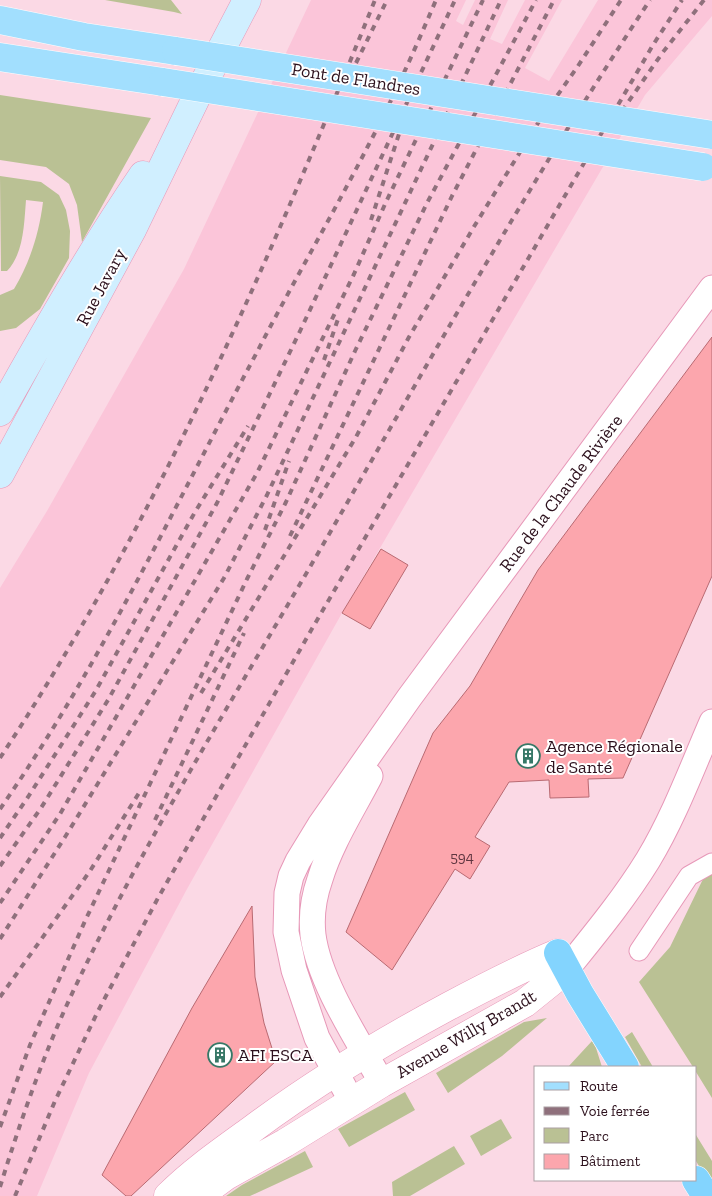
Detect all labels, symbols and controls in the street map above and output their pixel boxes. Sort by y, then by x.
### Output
street label: Pont de Flandres [290,58,422,100]
street label: Rue Javary [72,244,131,329]
street label: Rue de la Chaude Rivière [495,410,627,576]
place label: Agence Régionale de Santé [546,735,683,778]
building icon: Agence Régionale de Santé [515,743,541,769]
house number: 594 [450,848,474,866]
street label: Avenue Willy Brandt [392,985,540,1083]
building icon: AFI ESCA [207,1042,233,1068]
place label: AFI ESCA [238,1044,313,1066]
legend [534,1066,697,1181]
text: Route [580,1077,618,1095]
text: Voie ferrée [579,1102,650,1120]
text: Parc [580,1127,609,1145]
text: Bâtiment [580,1152,641,1170]

